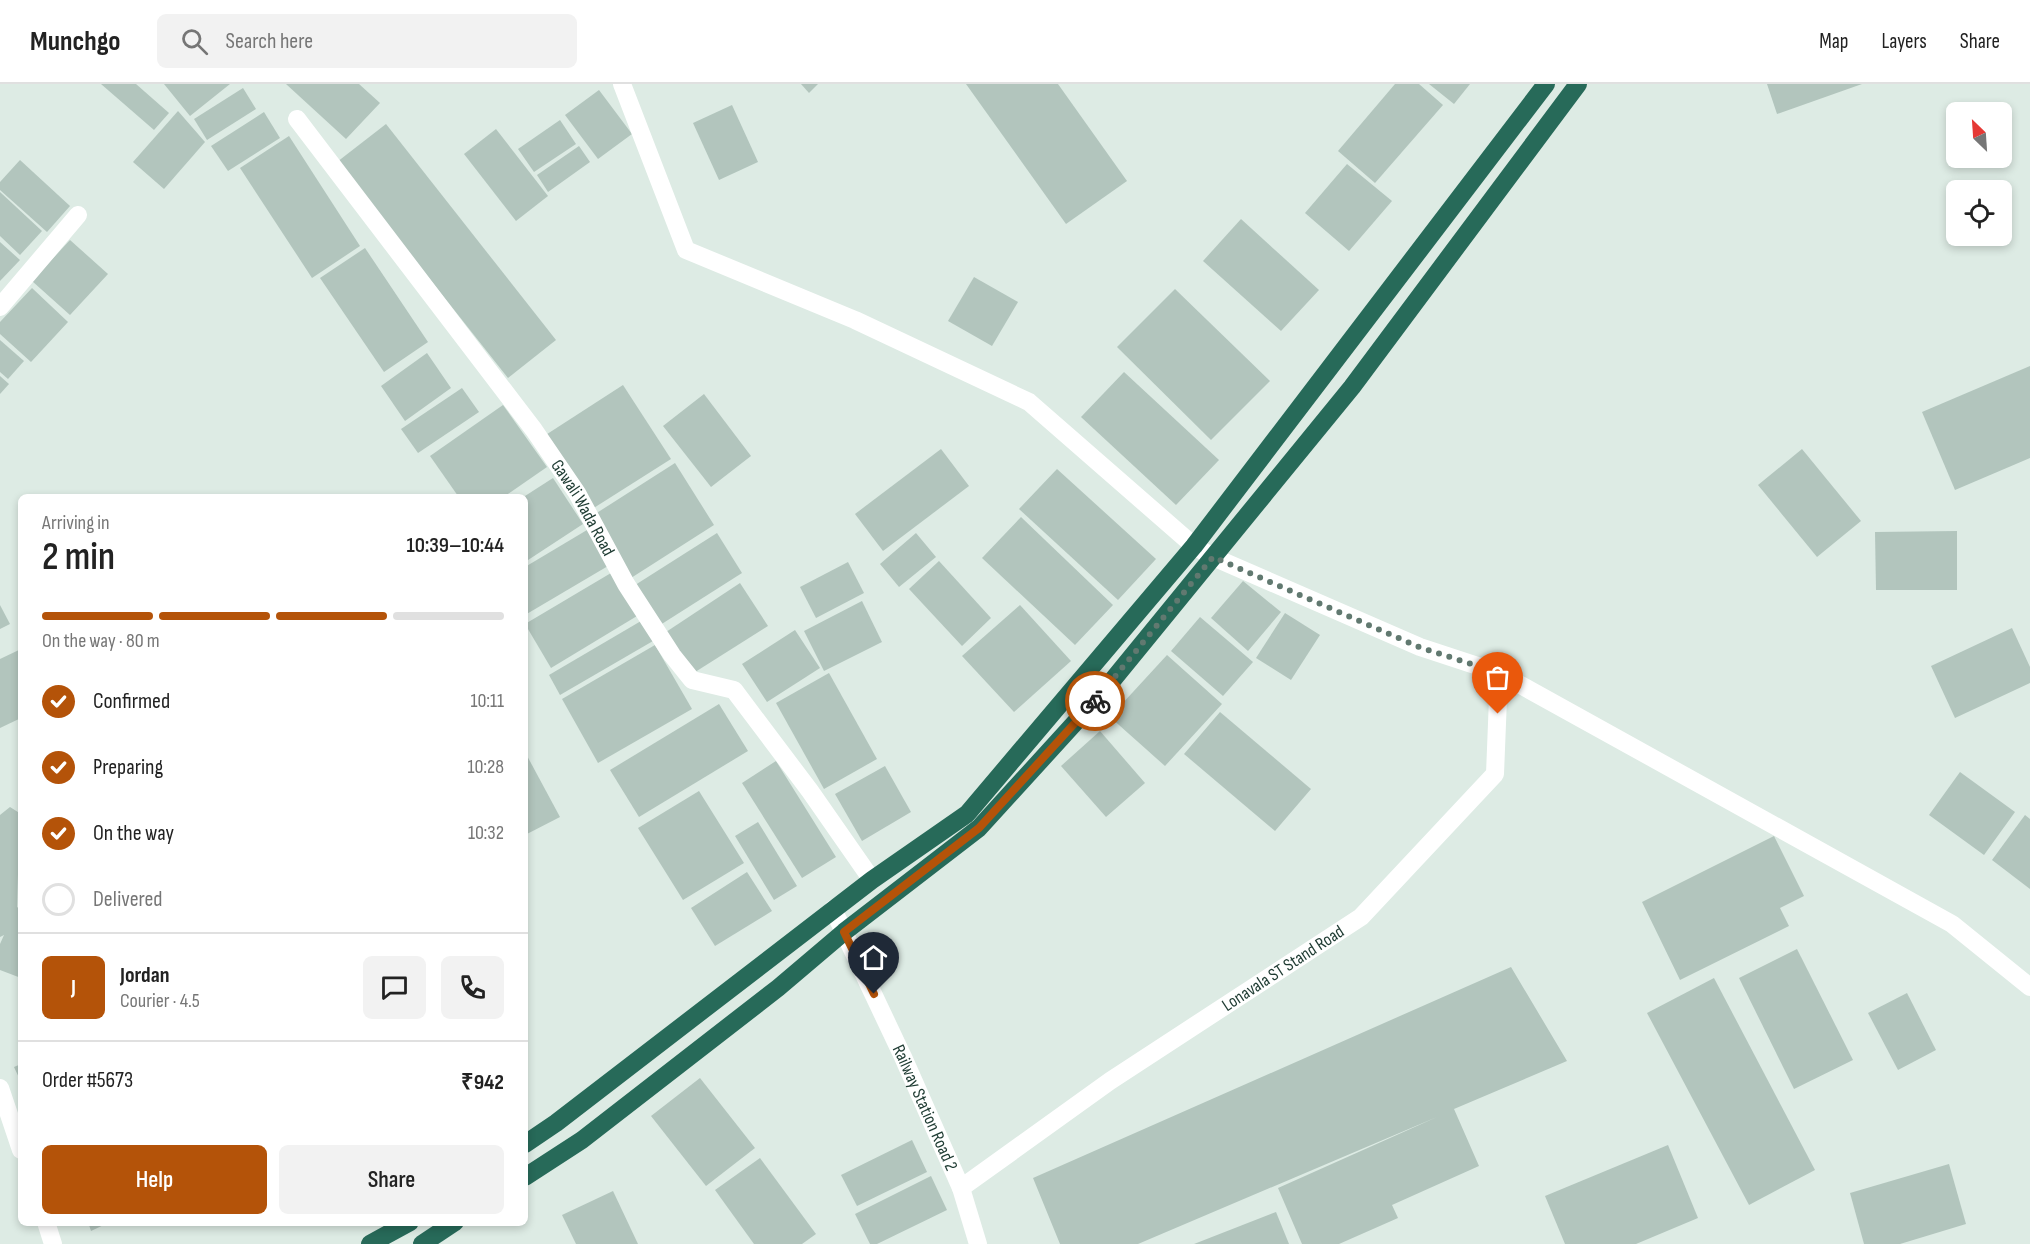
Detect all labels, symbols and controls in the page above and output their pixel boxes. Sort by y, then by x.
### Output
search box [157,14,577,68]
text: Munchgo [30,25,121,58]
icon: search [178,25,211,58]
text: Search here [226,28,313,55]
text: Map [1819,29,1848,54]
text: Layers [1881,29,1927,54]
text: Share [1960,29,2000,54]
north arrow [1946,102,2012,168]
map controls [1946,102,2012,246]
button: locate [1946,180,2012,246]
street label: Gawali Wada Road [546,456,619,560]
text: Arriving in [42,511,110,535]
text: 10:39–10:44 [407,532,504,559]
text: 2 min [42,534,115,581]
text: On the way · 80 m [42,629,160,653]
pin [1472,652,1523,714]
icon: bag [1481,661,1514,694]
courier [1065,671,1125,731]
icon: check [42,685,75,718]
icon: bike [1079,685,1112,718]
text: Confirmed [93,688,170,715]
text: 10:11 [471,689,504,713]
icon: check [42,751,75,784]
text: Preparing [93,754,163,781]
text: 10:28 [468,755,504,779]
icon: check [42,817,75,850]
text: On the way [93,820,174,847]
text: 10:32 [468,821,504,845]
text: Delivered [93,886,162,913]
street label: Lonavala ST Stand Road [1218,921,1348,1016]
pin [848,932,899,994]
icon: home [857,941,890,974]
button: chat [363,956,426,1019]
button: phone [441,956,504,1019]
text: Jordan [120,962,169,989]
text: J [71,974,76,1001]
text: Courier · 4.5 [120,989,200,1013]
street label: Railway Station Road 2 [888,1041,962,1174]
text: Order #5673 [42,1067,133,1094]
text: ₹942 [461,1069,504,1096]
button: Help [42,1145,267,1214]
button: Share [279,1145,504,1214]

